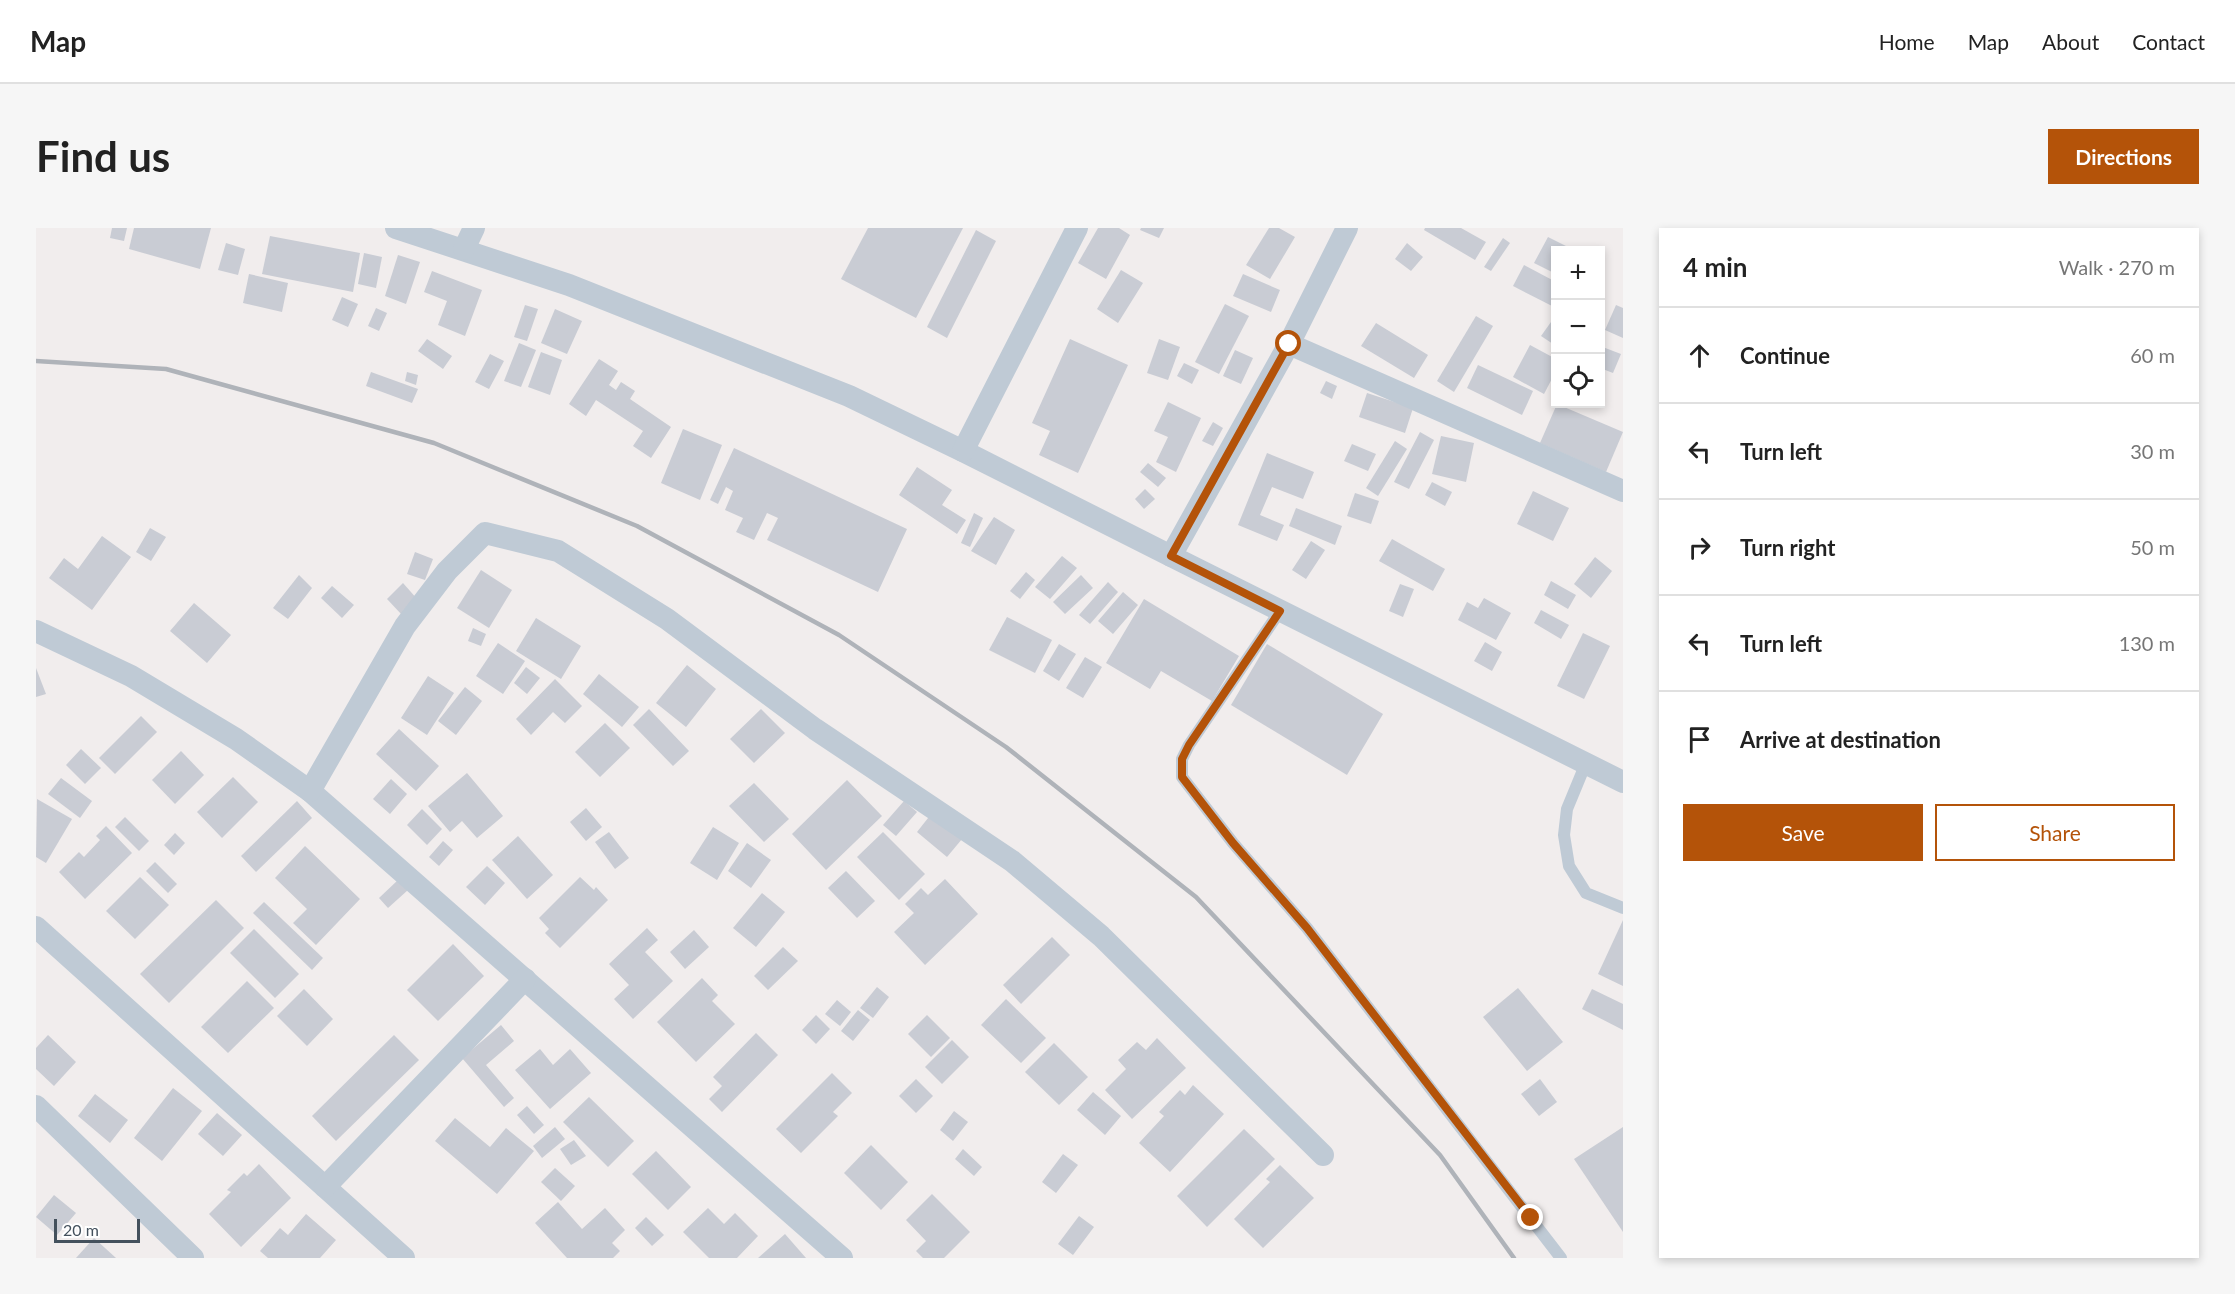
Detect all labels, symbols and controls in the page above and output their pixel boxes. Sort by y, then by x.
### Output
text: Map [30,24,86,58]
text: Home [1879,29,1935,54]
text: Map [1968,29,2009,54]
text: About [2042,29,2099,54]
text: Contact [2132,29,2205,54]
button: Directions [2048,129,2199,184]
text: Find us [36,131,170,181]
map controls [1551,246,1605,408]
button: + [1551,246,1605,300]
text: 4 min [1683,251,1747,283]
text: Walk · 270 m [2059,255,2175,279]
button: − [1551,300,1605,354]
route start [1275,330,1301,356]
icon: ahead [1683,339,1716,372]
text: Continue [1740,342,1830,369]
text: 60 m [2130,343,2175,367]
button: locate [1551,354,1605,408]
icon: left [1683,435,1716,468]
text: Turn left [1740,438,1822,465]
text: 30 m [2130,439,2175,463]
icon: right [1683,531,1716,564]
text: Turn right [1740,534,1835,561]
text: 50 m [2130,535,2175,559]
icon: left [1683,627,1716,660]
text: Turn left [1740,630,1822,657]
text: 130 m [2119,631,2175,655]
icon: arrive [1683,723,1716,756]
text: Arrive at destination [1740,726,1941,753]
button: Save [1683,804,1923,861]
button: Share [1935,804,2175,861]
route end [1517,1204,1543,1230]
scale bar [54,1216,140,1244]
text: 20 m [63,1220,99,1239]

